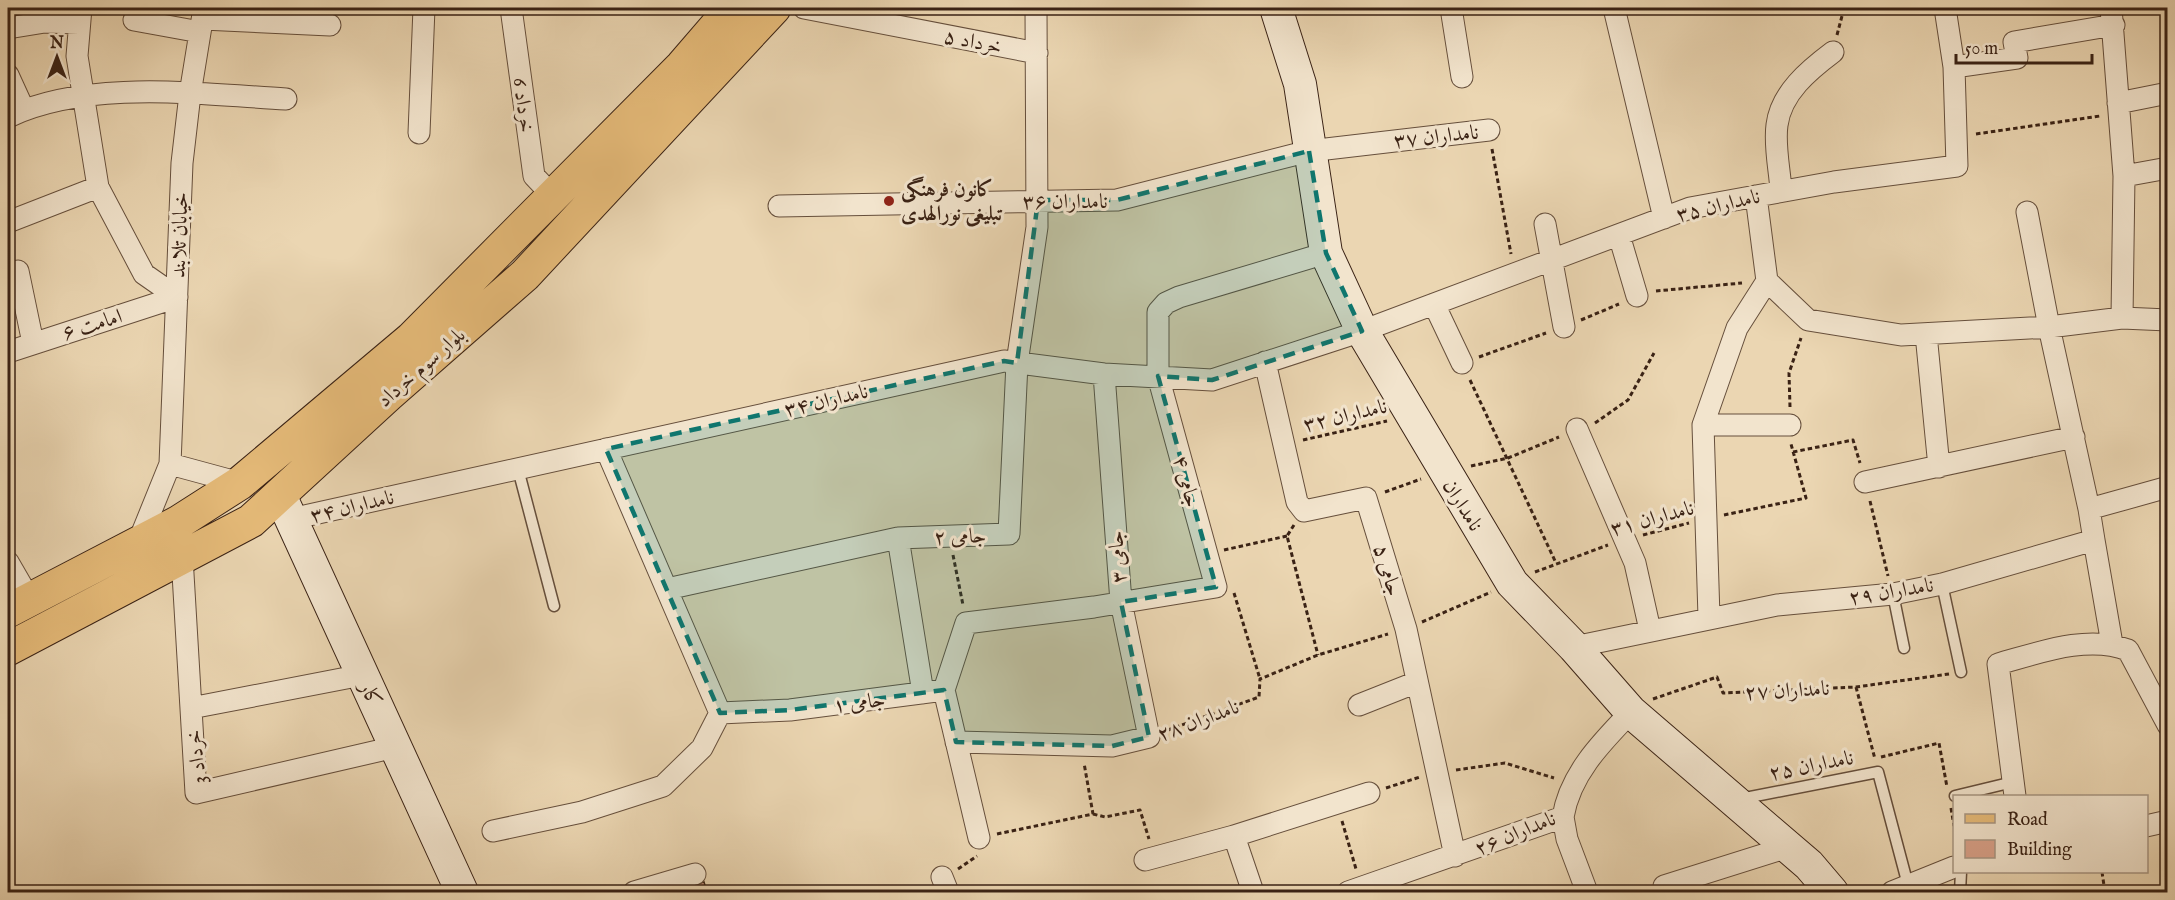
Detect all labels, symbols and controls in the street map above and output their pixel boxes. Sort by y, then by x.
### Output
street label: خرداد ۵ [941,24,1004,61]
north arrow [27,27,87,87]
scale bar [1956,27,2092,65]
text: N [49,34,64,54]
text: 50 m [1965,38,1998,61]
street label: خرداد 6 [505,76,540,134]
street label: نامداران ۳۷ [1392,120,1480,155]
place label: کانون فرهنگی تبلیغی نورالهدی [901,176,1003,228]
street label: نامداران ۳۵ [1674,184,1763,229]
street label: نامداران ۳۶ [1022,189,1108,216]
street label: خیابان تلابند [166,192,195,279]
marker: کانون فرهنگی تبلیغی نورالهدی [882,194,896,208]
street label: امامت ۶ [59,304,126,347]
street label: بلوار سوم خرداد [372,322,474,416]
street label: نامداران ۳۴ [782,379,871,424]
street label: نامداران ۳۲ [1301,394,1390,439]
street label: جامی ۴ [1166,453,1205,510]
street label: نامداران [1435,475,1488,537]
street label: نامداران ۳۴ [308,485,397,530]
street label: نامداران ۳۱ [1608,495,1697,544]
street label: جامی ۲ [933,523,987,552]
street label: جامی ۳ [1103,530,1134,584]
street label: جامی ۵ [1366,541,1407,600]
street label: نامداران ۲۹ [1847,572,1936,613]
street label: کار [351,676,387,712]
street label: نامداران ۲۷ [1744,676,1830,707]
street label: جامی ۱ [831,687,887,720]
street label: نامداران ۲۸ [1154,694,1243,749]
street label: خرداد 3 [181,728,214,785]
street label: نامداران ۲۵ [1767,745,1856,788]
legend [1953,795,2148,873]
street label: نامداران ۲۶ [1471,806,1560,863]
text: Road [2007,809,2048,832]
text: Building [2007,839,2072,862]

